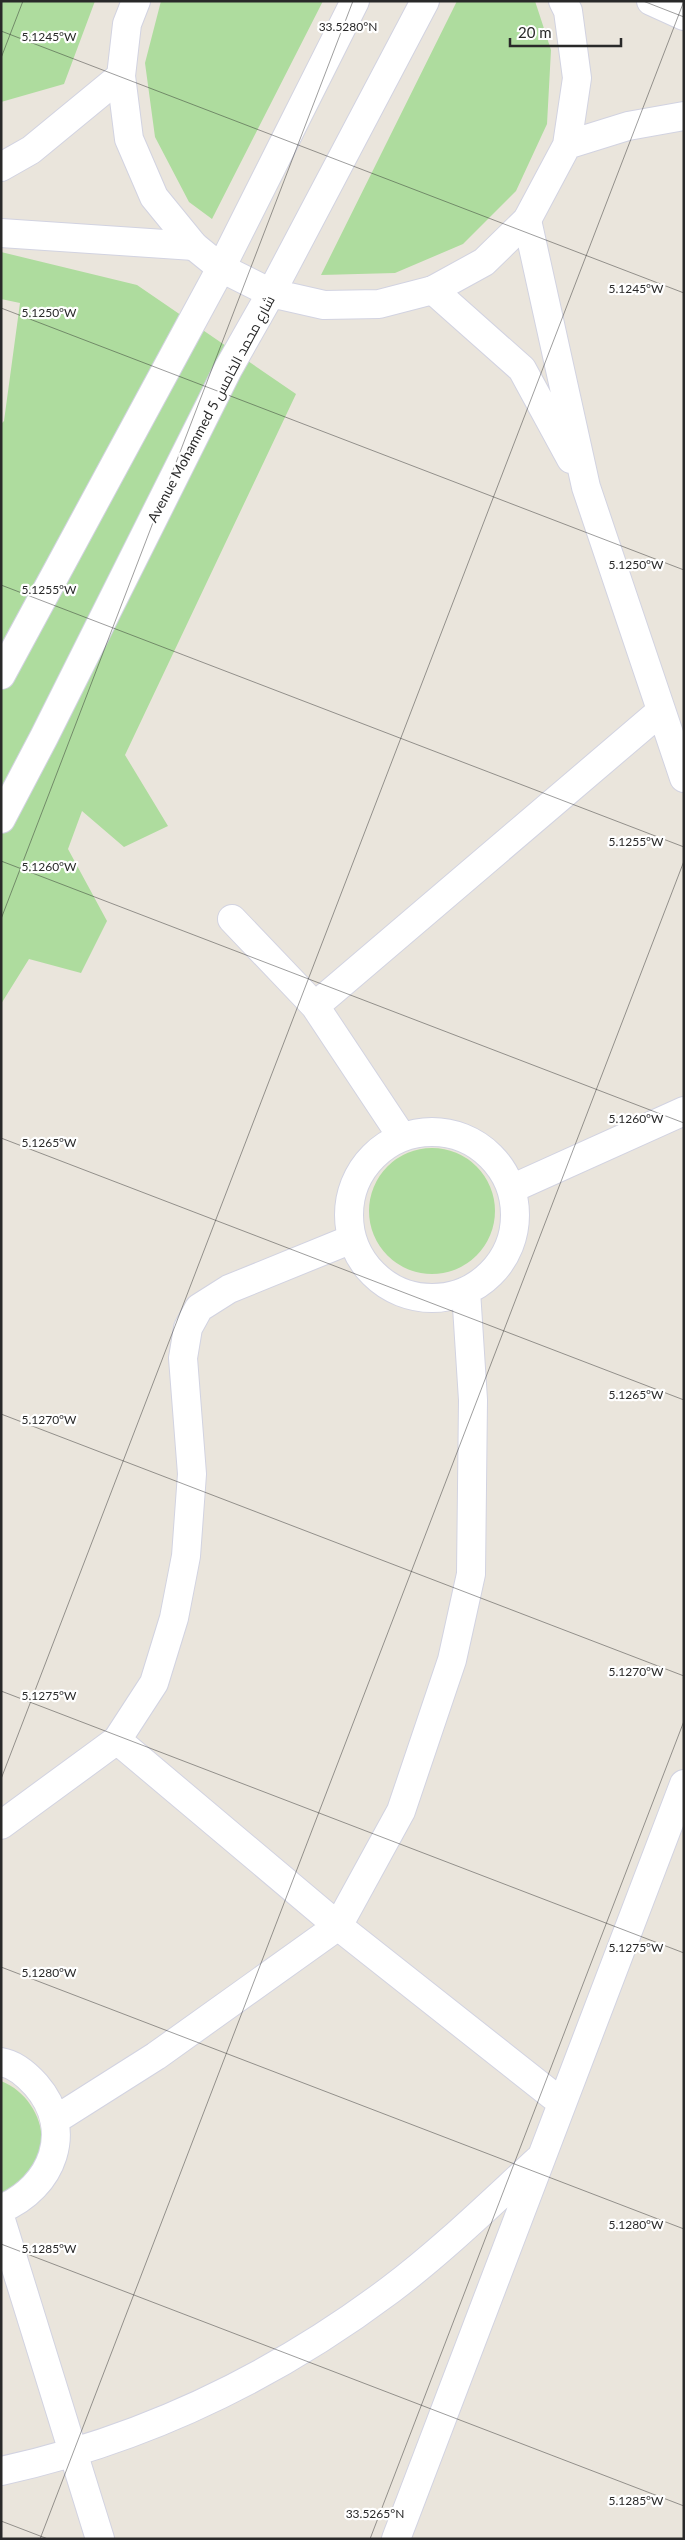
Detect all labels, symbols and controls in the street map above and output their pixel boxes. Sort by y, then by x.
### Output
scale bar [510,15,621,47]
text: 33.5280°N [319,19,377,34]
text: 20 m [518,23,552,41]
text: 5.1245°W [21,29,77,44]
text: 5.1245°W [608,281,664,296]
street label: Avenue Mohammed 5 شارع محمد الخامس [143,293,279,525]
text: 5.1250°W [21,305,77,320]
text: 5.1250°W [608,557,664,572]
text: 5.1255°W [21,582,77,597]
text: 5.1255°W [608,834,664,849]
text: 5.1260°W [21,859,77,874]
text: 5.1260°W [608,1111,664,1126]
text: 5.1265°W [21,1135,77,1150]
text: 5.1265°W [608,1387,664,1402]
text: 5.1270°W [21,1412,77,1427]
text: 5.1270°W [608,1664,664,1679]
text: 5.1275°W [21,1688,77,1703]
text: 5.1275°W [608,1940,664,1955]
text: 5.1280°W [21,1965,77,1980]
text: 5.1280°W [608,2217,664,2232]
text: 5.1285°W [21,2241,77,2256]
text: 5.1285°W [608,2493,664,2508]
text: 33.5265°N [346,2506,404,2521]

